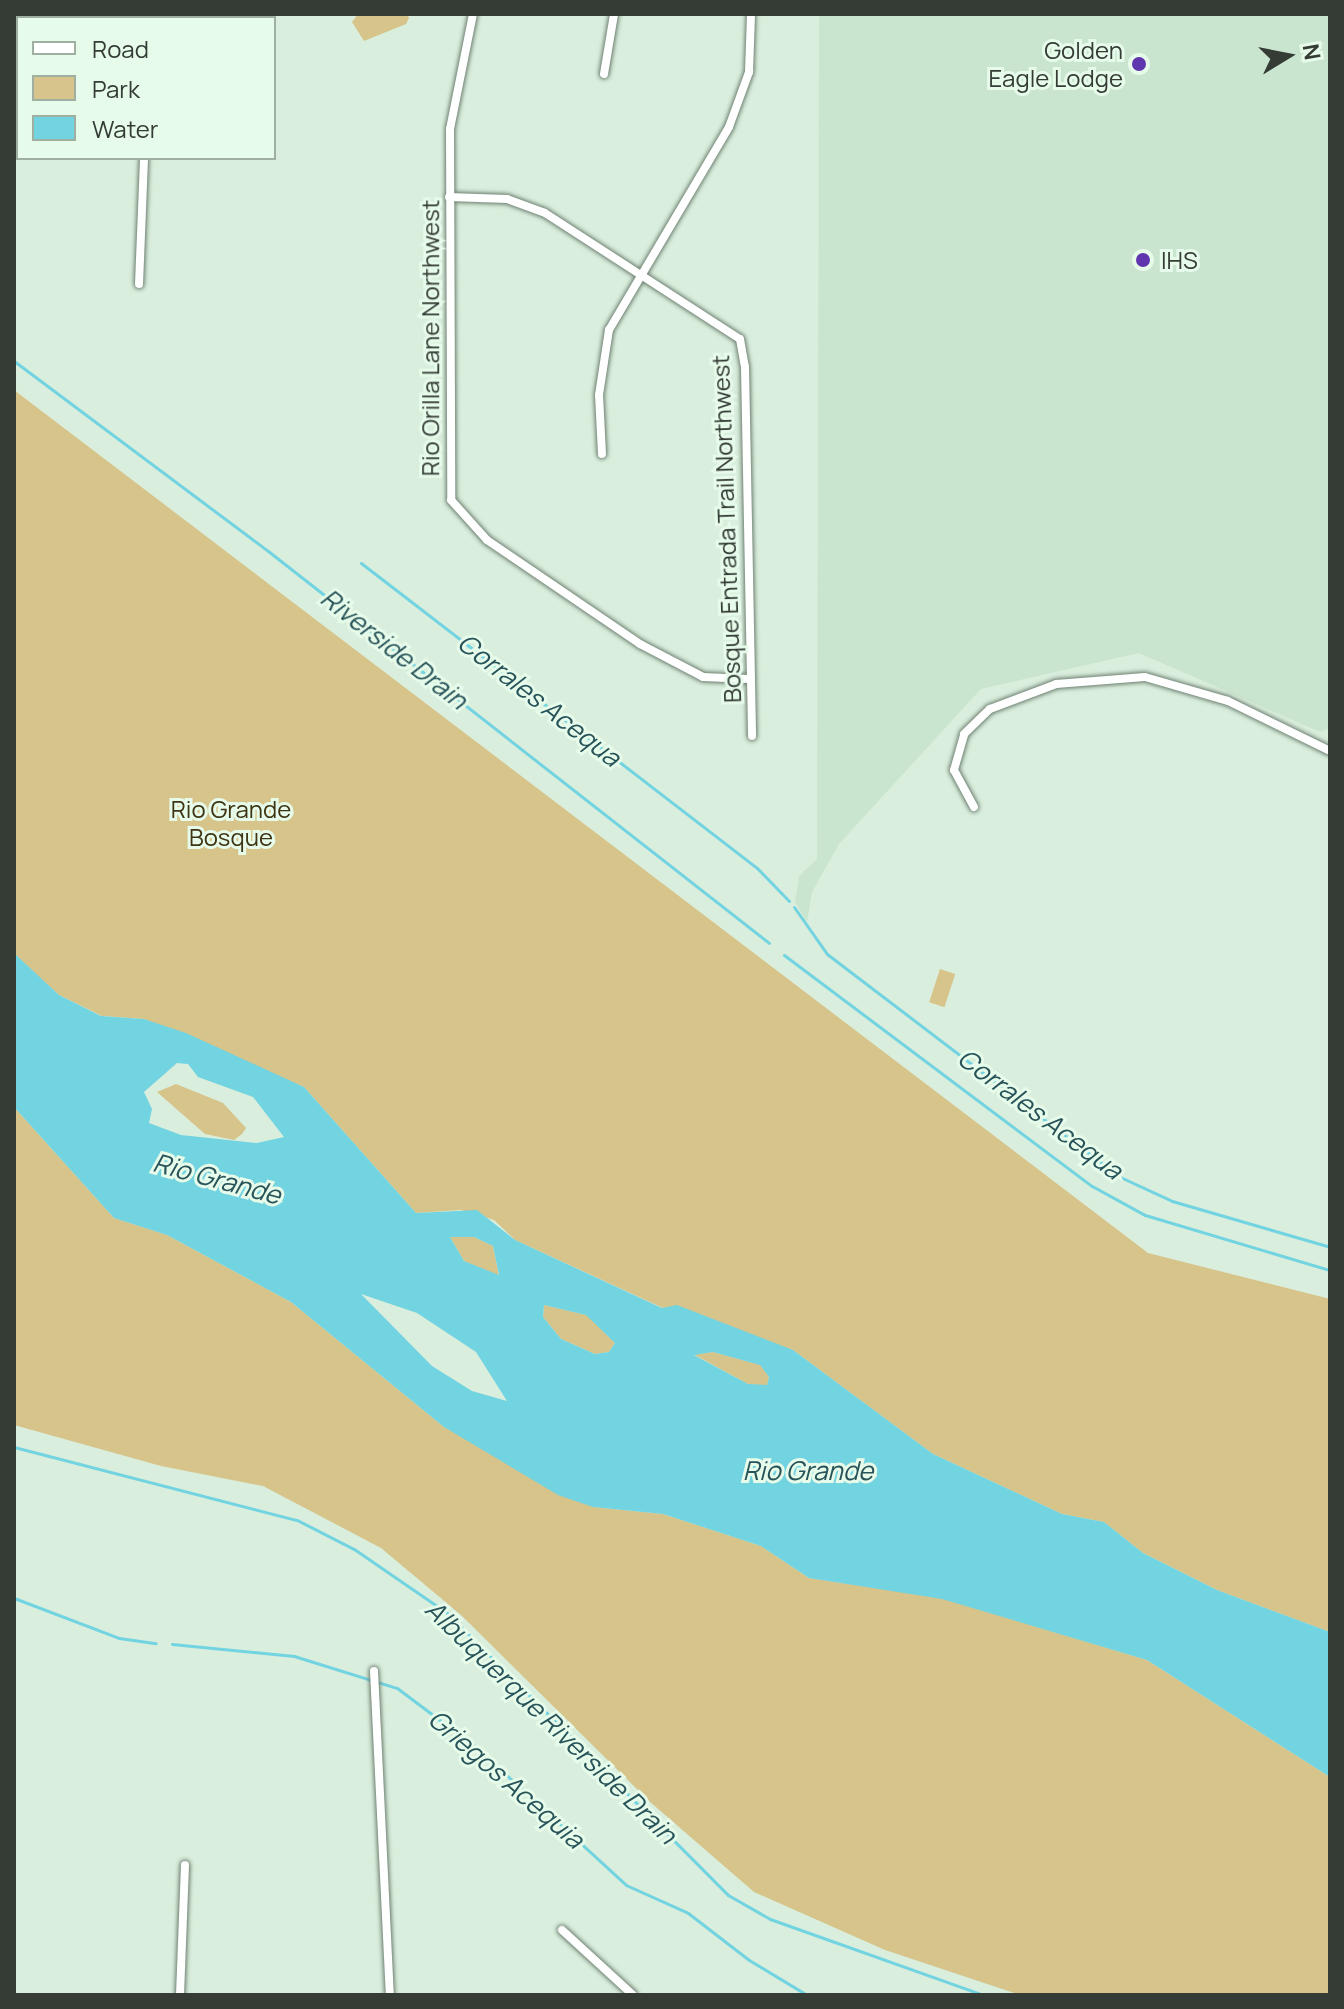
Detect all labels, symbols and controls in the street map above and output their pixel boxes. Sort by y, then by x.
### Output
legend [16,16,276,160]
north arrow [1248,16,1328,96]
text: Road [92,32,149,65]
place label: Golden Eagle Lodge [988,36,1123,92]
text: N [1295,41,1328,62]
marker: Golden Eagle Lodge [1130,55,1148,73]
text: Park [92,72,140,105]
text: Water [92,112,159,145]
street label: Rio Orilla Lane Northwest [416,200,444,476]
place label: IHS [1161,246,1198,274]
marker: IHS [1132,249,1154,271]
street label: Bosque Entrada Trail Northwest [706,355,746,703]
water label: Riverside Drain [315,582,473,716]
water label: Corrales Acequa [451,627,627,773]
park label: Rio Grande Bosque [171,795,291,851]
water label: Corrales Acequa [952,1042,1128,1186]
water label: Rio Grande [150,1147,284,1211]
water label: Rio Grande [743,1455,873,1487]
water label: Albuquerque Riverside Drain [419,1594,683,1850]
water label: Griegos Acequia [422,1703,590,1855]

